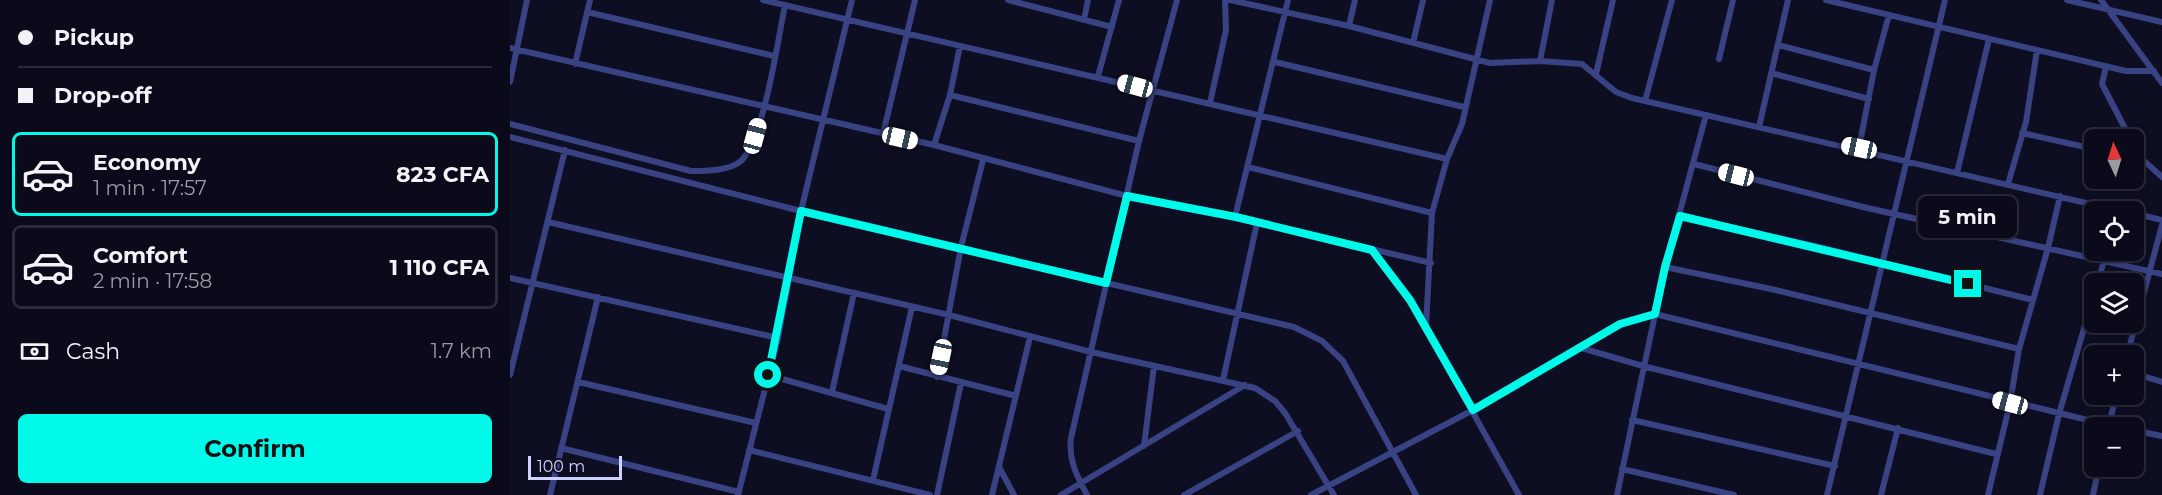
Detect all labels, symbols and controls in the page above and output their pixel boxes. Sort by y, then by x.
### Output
text: Pickup [54,24,134,51]
car [1115,73,1155,99]
text: Drop-off [54,82,152,109]
car [742,116,768,156]
car [880,125,920,151]
north arrow [2084,129,2144,189]
map controls [2084,129,2144,477]
car [1840,135,1878,161]
icon: car [21,147,75,201]
text: Economy [93,149,201,176]
text: 823 CFA [396,161,489,188]
car [1716,162,1756,188]
text: 1 min · 17:57 [93,176,207,200]
callout: 5 min [1918,197,2018,239]
button: locate [2084,201,2144,261]
text: 5 min [1938,205,1997,229]
icon: car [21,240,75,294]
text: Comfort [93,242,188,269]
text: 1 110 CFA [390,254,489,281]
text: 2 min · 17:58 [93,269,212,293]
route end [1954,270,1981,297]
button: layers [2084,273,2144,333]
icon: cash [18,335,51,368]
text: Cash [66,338,120,365]
car [928,338,954,376]
text: 1.7 km [431,339,492,363]
button: + [2084,345,2144,405]
route start [754,361,781,388]
car [1990,390,2030,416]
button: Confirm [18,414,492,483]
button: − [2084,417,2144,477]
scale bar [528,453,622,480]
text: 100 m [537,457,585,476]

